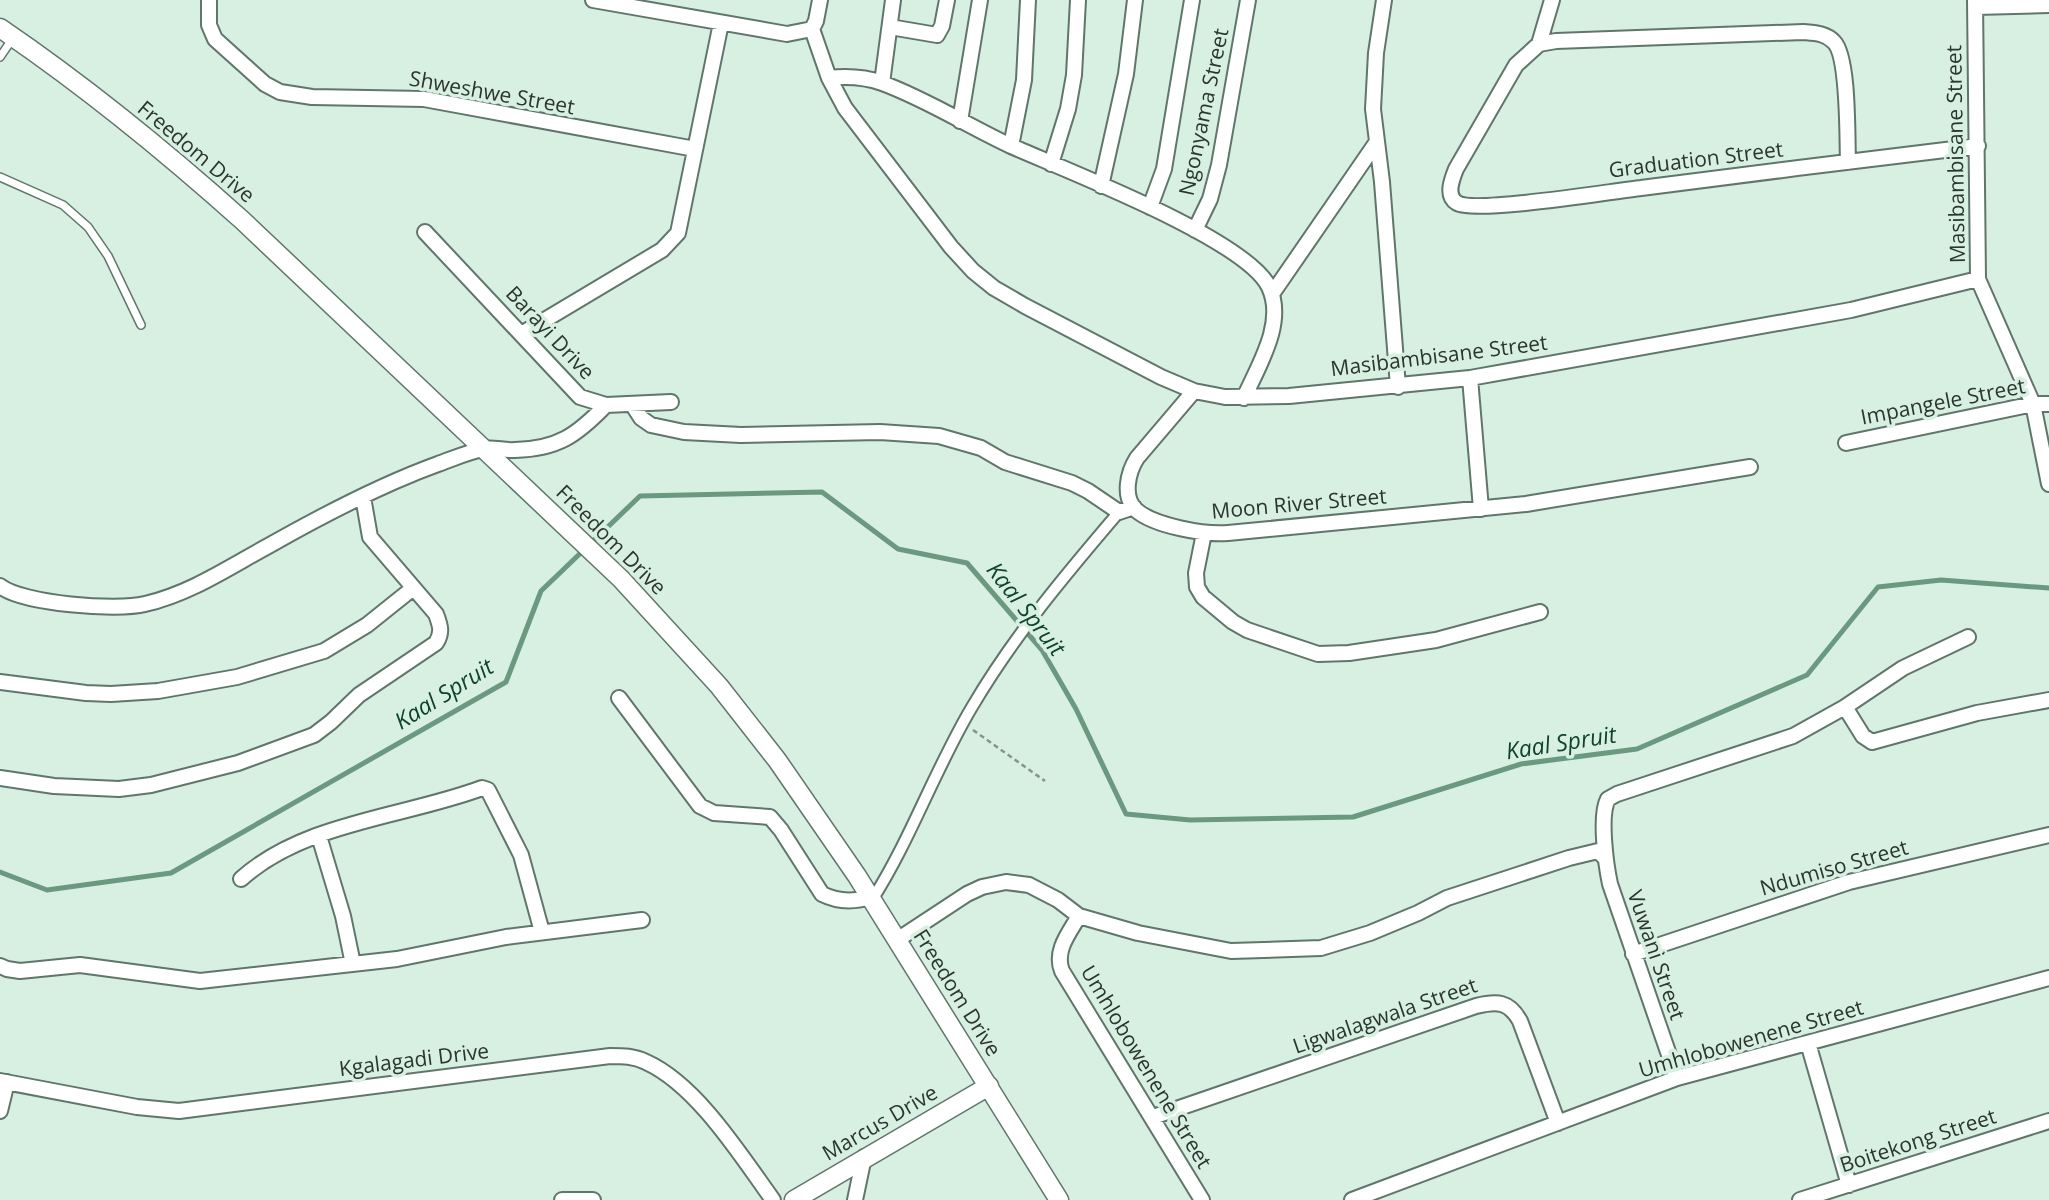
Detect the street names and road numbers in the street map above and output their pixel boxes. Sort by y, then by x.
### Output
street label: Ngonyama Street [1172,26,1234,198]
street label: Masibambisane Street [1939,45,1971,263]
street label: Shweshwe Street [407,64,577,120]
street label: Freedom Drive [132,94,261,208]
street label: Graduation Street [1607,134,1785,184]
street label: Barayi Drive [500,280,601,385]
street label: Masibambisane Street [1329,328,1549,382]
street label: Impangele Street [1858,371,2028,431]
street label: Freedom Drive [551,478,673,600]
street label: Moon River Street [1210,481,1388,525]
street label: Ndumiso Street [1756,832,1911,902]
street label: Vuwani Street [1622,886,1692,1023]
street label: Freedom Drive [908,924,1008,1061]
street label: Umhlobowenene Street [1075,960,1219,1173]
street label: Ligwalagwala Street [1289,970,1480,1060]
street label: Umhlobowenene Street [1635,993,1866,1084]
street label: Kgalagadi Drive [337,1036,491,1082]
street label: Marcus Drive [817,1078,942,1166]
street label: Boitekong Street [1836,1102,1999,1179]

